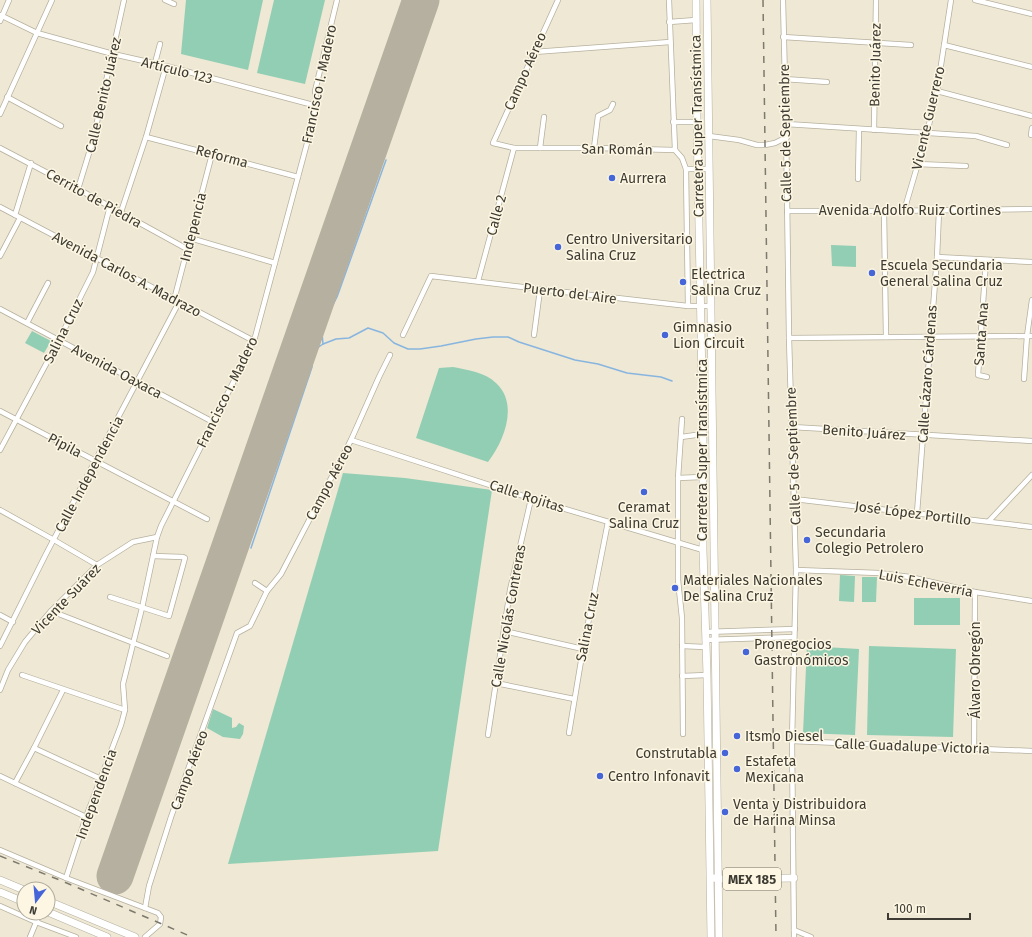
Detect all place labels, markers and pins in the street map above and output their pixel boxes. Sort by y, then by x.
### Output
place label: Aurrera [620,170,667,187]
marker: Aurrera [607,173,617,183]
place label: Centro Universitario Salina Cruz [566,231,693,264]
marker: Centro Universitario Salina Cruz [553,242,563,252]
place label: Escuela Secundaria General Salina Cruz [880,257,1003,290]
place label: Electrica Salina Cruz [691,266,761,299]
marker: Escuela Secundaria General Salina Cruz [867,268,877,278]
marker: Electrica Salina Cruz [678,277,688,287]
place label: Gimnasio Lion Circuit [673,319,745,352]
marker: Gimnasio Lion Circuit [660,330,670,340]
marker: Ceramat Salina Cruz [639,487,649,497]
place label: Ceramat Salina Cruz [609,499,679,532]
place label: Secundaria Colegio Petrolero [815,524,924,557]
marker: Secundaria Colegio Petrolero [802,535,812,545]
place label: Materiales Nacionales De Salina Cruz [683,572,823,605]
marker: Materiales Nacionales De Salina Cruz [670,583,680,593]
place label: Pronegocios Gastronómicos [754,636,849,669]
marker: Pronegocios Gastronómicos [741,647,751,657]
place label: Itsmo Diesel [745,728,823,745]
marker: Itsmo Diesel [732,731,742,741]
place label: Construtabla [635,745,717,762]
marker: Construtabla [720,748,730,758]
place label: Estafeta Mexicana [745,753,804,786]
marker: Estafeta Mexicana [732,764,742,774]
place label: Centro Infonavit [608,768,711,785]
marker: Centro Infonavit [595,771,605,781]
place label: Venta y Distribuidora de Harina Minsa [733,796,867,829]
marker: Venta y Distribuidora de Harina Minsa [720,807,730,817]

